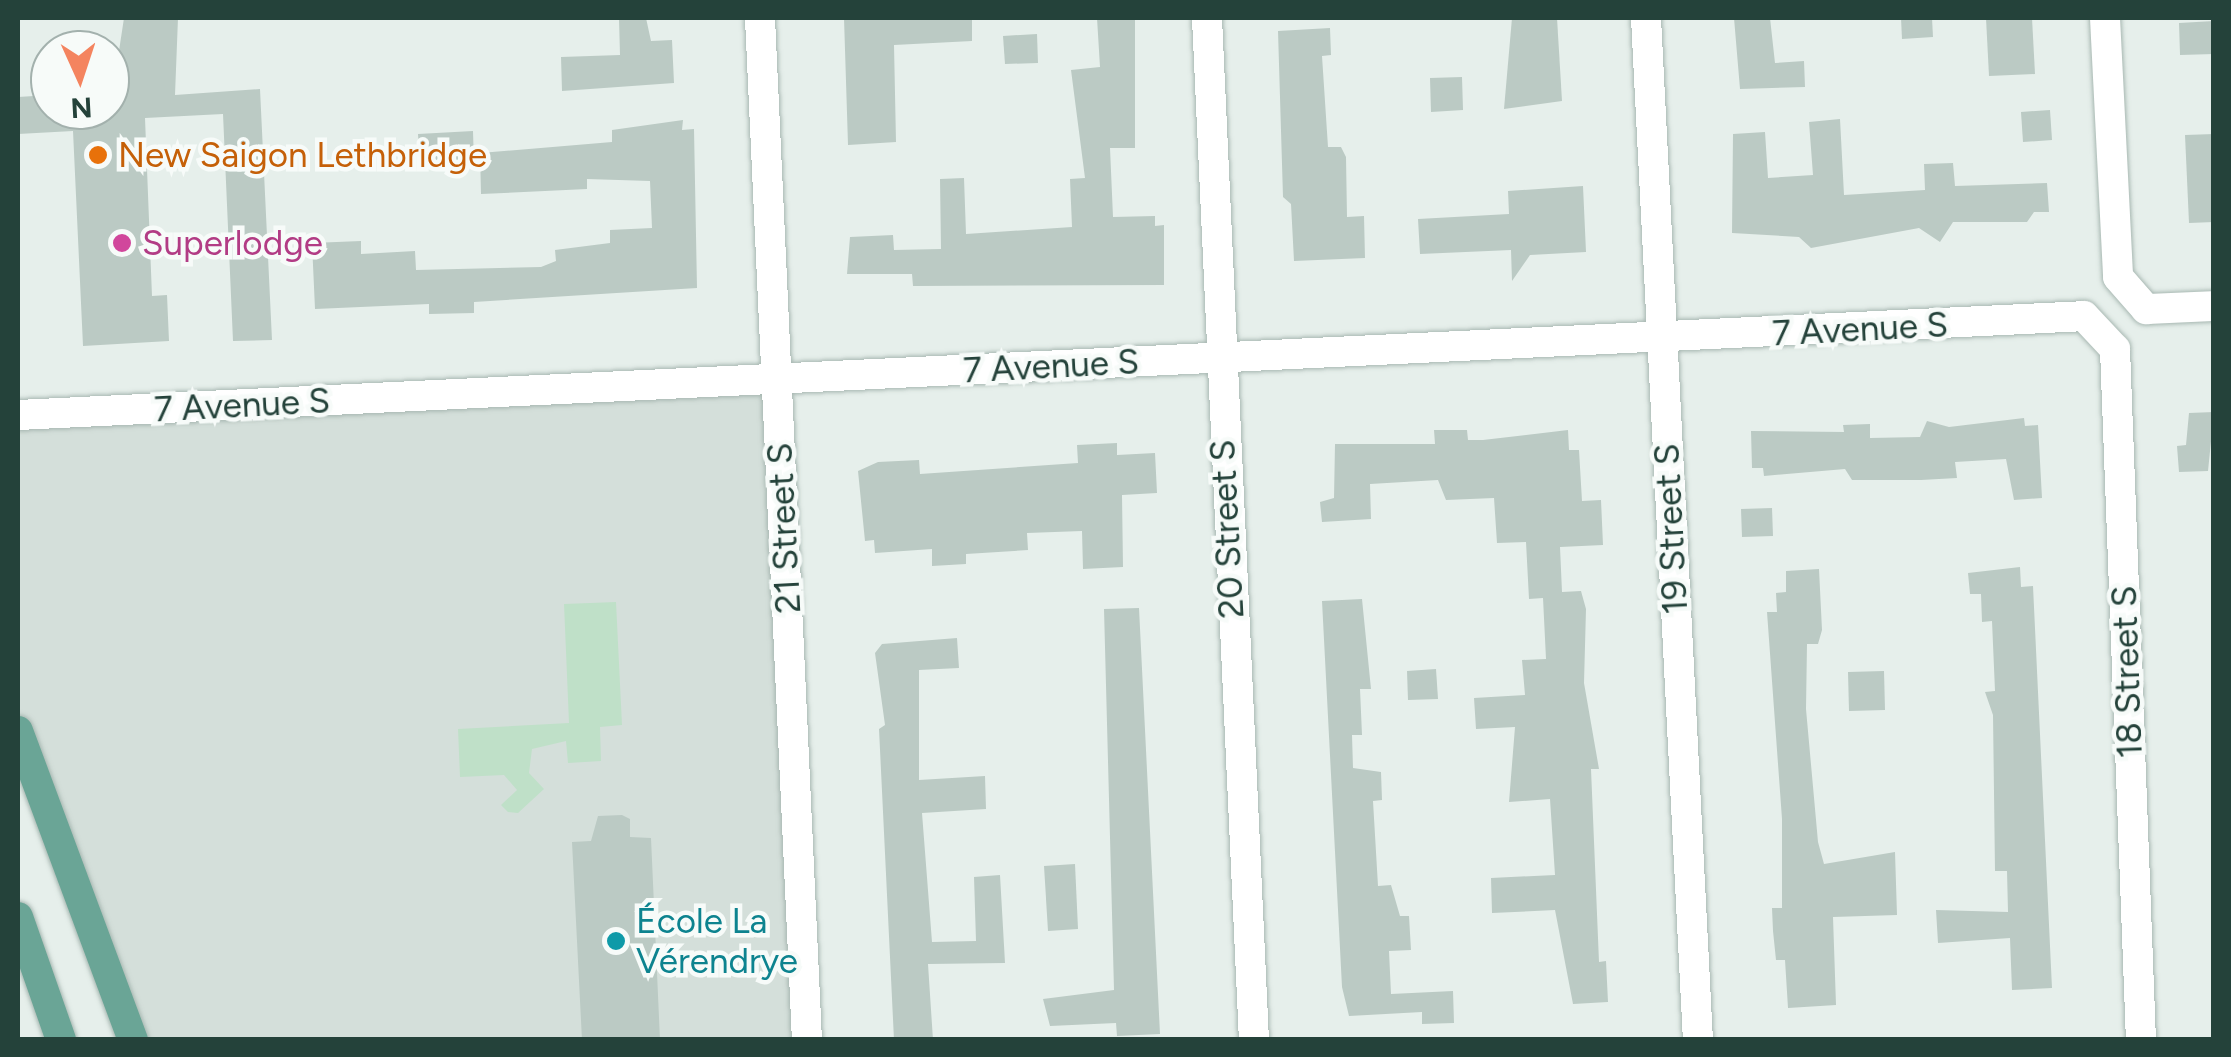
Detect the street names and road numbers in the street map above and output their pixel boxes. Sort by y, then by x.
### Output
street label: 7 Avenue S [1771,303,1949,355]
street label: 7 Avenue S [962,340,1140,392]
street label: 7 Avenue S [153,379,331,431]
street label: 20 Street S [1201,439,1253,619]
street label: 21 Street S [759,442,809,614]
street label: 19 Street S [1646,442,1696,616]
street label: 18 Street S [2103,585,2151,759]

